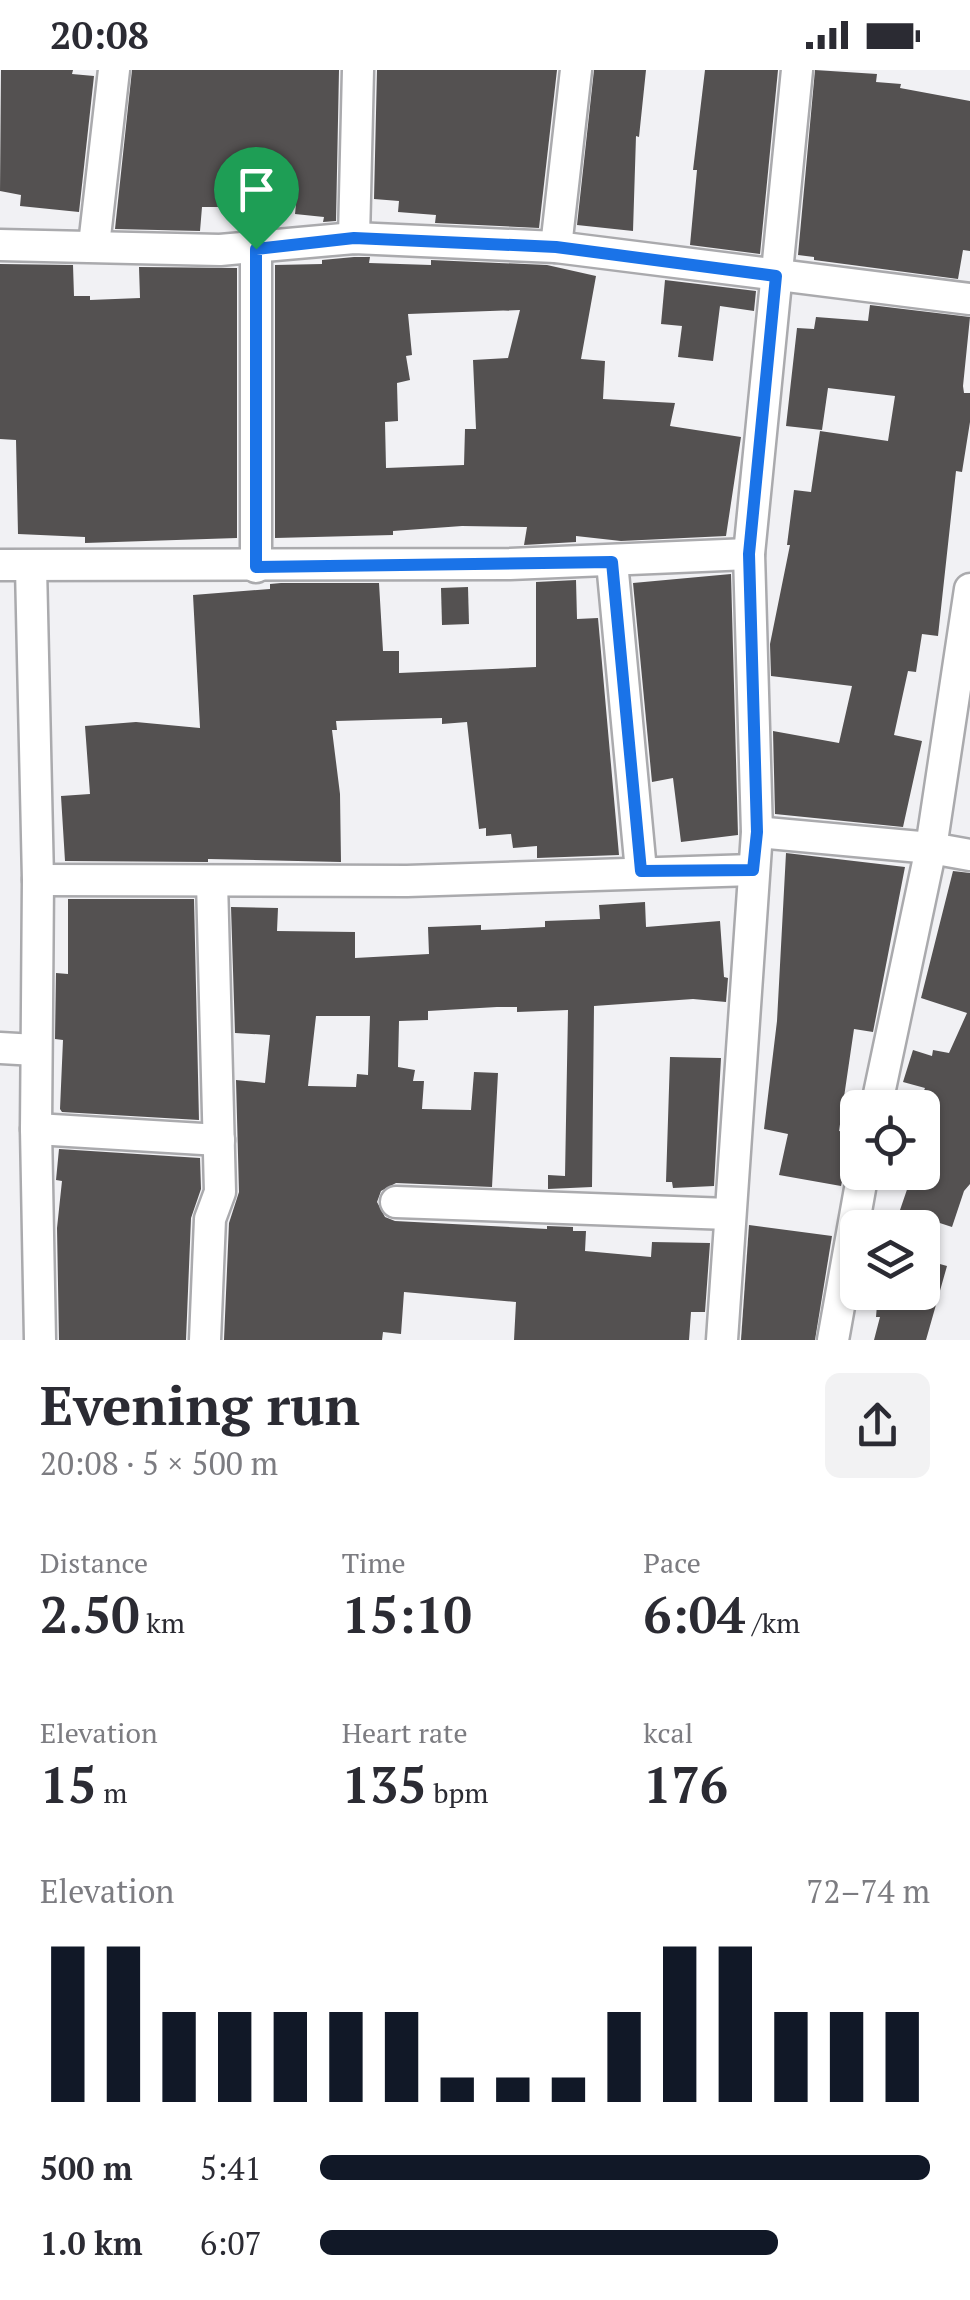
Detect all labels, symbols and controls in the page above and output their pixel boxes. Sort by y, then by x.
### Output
text: 20:08 [50,10,149,60]
pin [214,147,299,250]
icon: arrive [229,162,284,217]
map controls [840,1090,940,1310]
button: locate [840,1090,940,1190]
button: layers [840,1210,940,1310]
text: Evening run [40,1368,360,1441]
button: share [825,1373,930,1478]
text: 20:08 · 5 × 500 m [40,1442,278,1484]
text: Distance [40,1544,148,1581]
text: Time [342,1544,406,1581]
text: Pace [643,1544,701,1581]
text: 2.50 [40,1581,140,1647]
text: 15:10 [342,1581,472,1647]
text: 6:04 [643,1581,745,1647]
text: km [140,1604,185,1641]
text: /km [745,1604,800,1641]
text: Elevation [40,1714,158,1751]
text: Heart rate [342,1714,468,1751]
text: kcal [643,1714,693,1751]
text: 15 [40,1751,97,1817]
text: 135 [342,1751,426,1817]
text: 176 [643,1751,728,1817]
text: m [97,1774,127,1811]
text: bpm [426,1774,488,1811]
text: Elevation [40,1870,174,1912]
text: 72–74 m [806,1870,930,1912]
text: 500 m [40,2147,132,2189]
text: 5:41 [200,2147,262,2189]
text: 1.0 km [40,2222,143,2264]
text: 6:07 [200,2222,262,2264]

